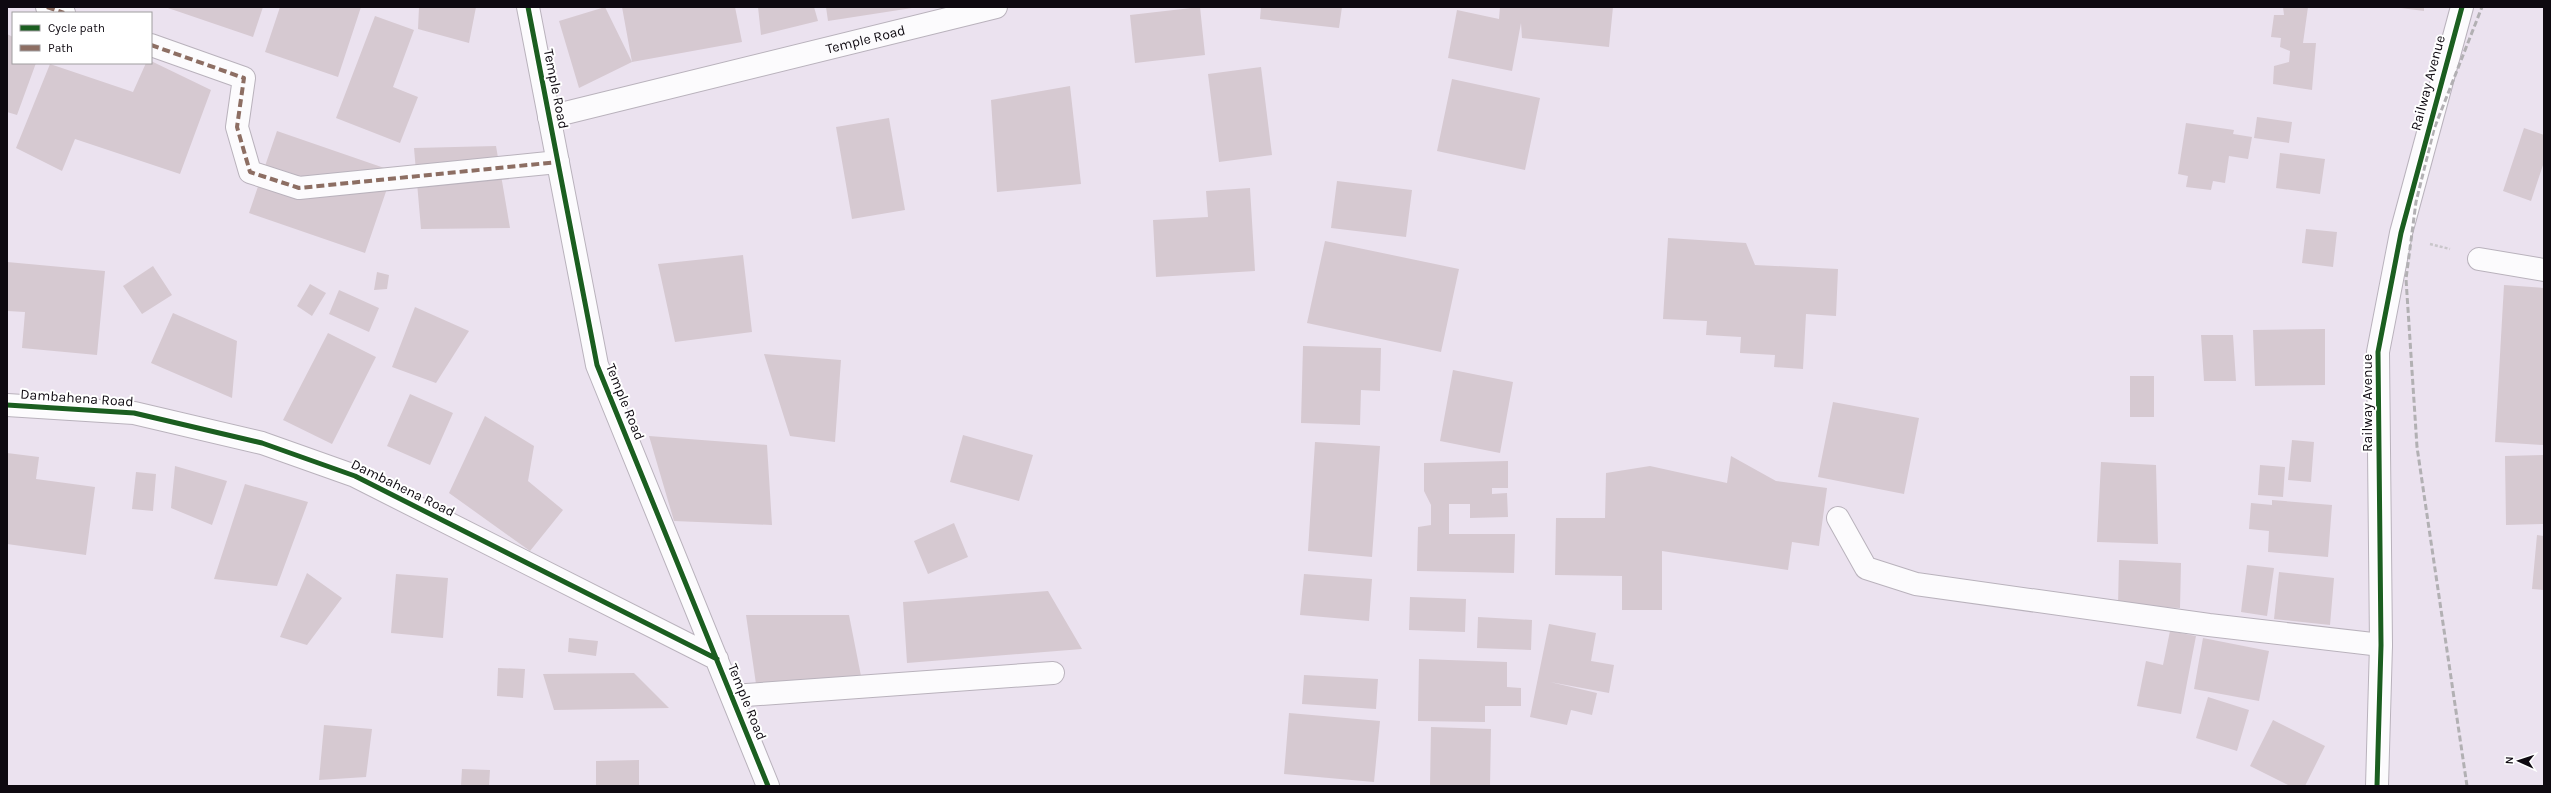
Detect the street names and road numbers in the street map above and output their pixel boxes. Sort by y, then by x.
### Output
street label: Temple Road [824,21,907,57]
street label: Railway Avenue [2407,33,2449,133]
street label: Temple Road [540,48,572,130]
street label: Railway Avenue [2359,354,2376,452]
street label: Temple Road [602,361,648,443]
street label: Dambahena Road [20,386,134,410]
street label: Dambahena Road [348,456,458,520]
street label: Temple Road [724,661,770,743]

